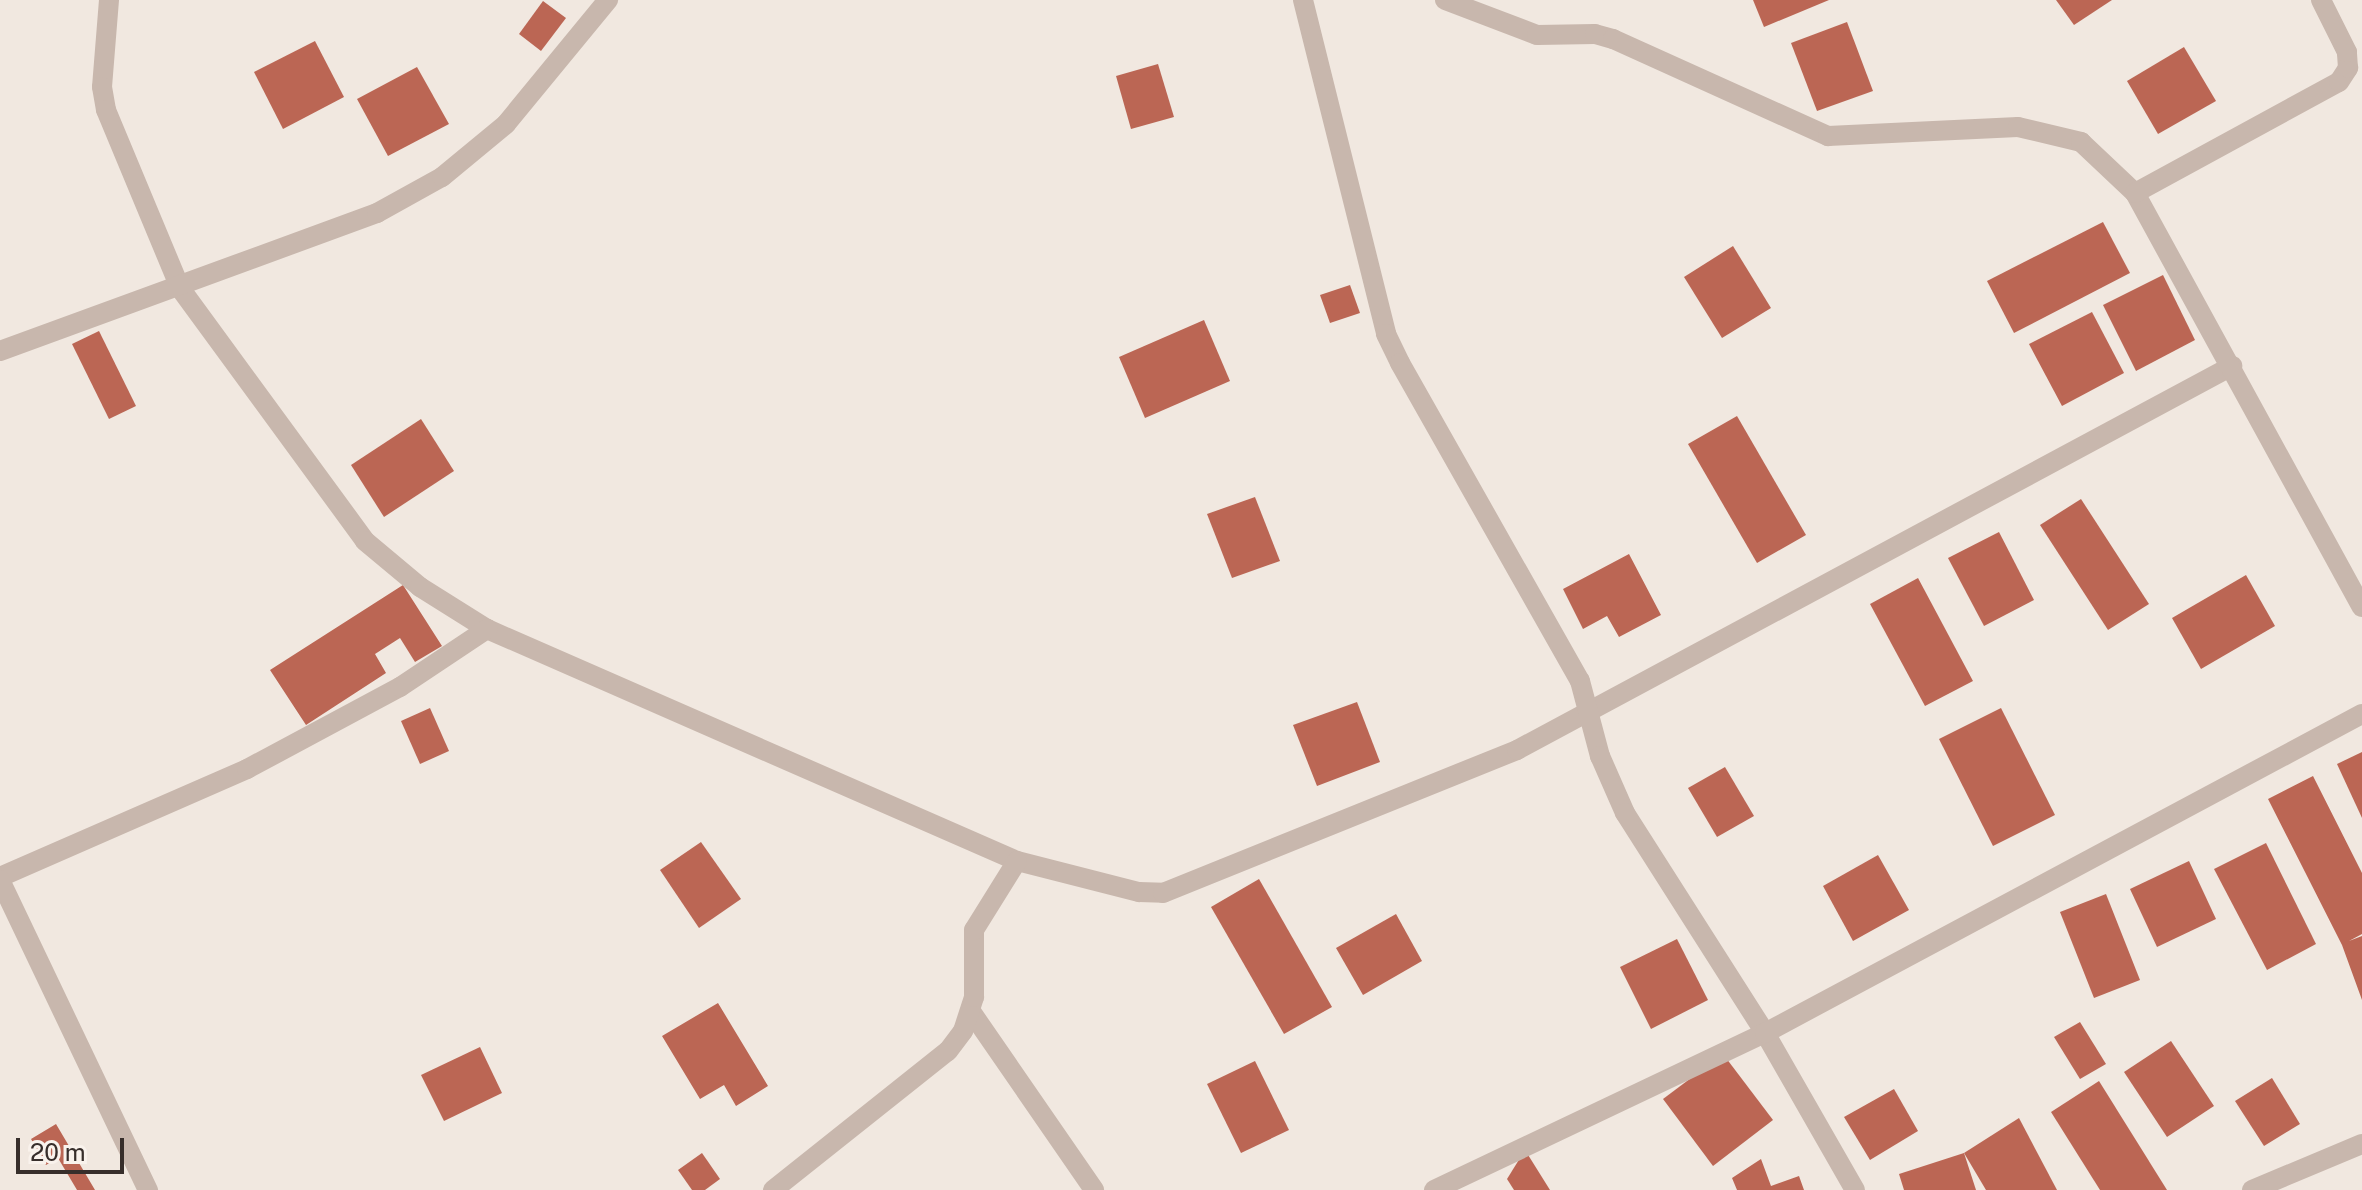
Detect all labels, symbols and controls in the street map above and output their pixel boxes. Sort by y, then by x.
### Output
scale bar [20,1122,128,1172]
text: 20 m [30,1138,86,1166]

